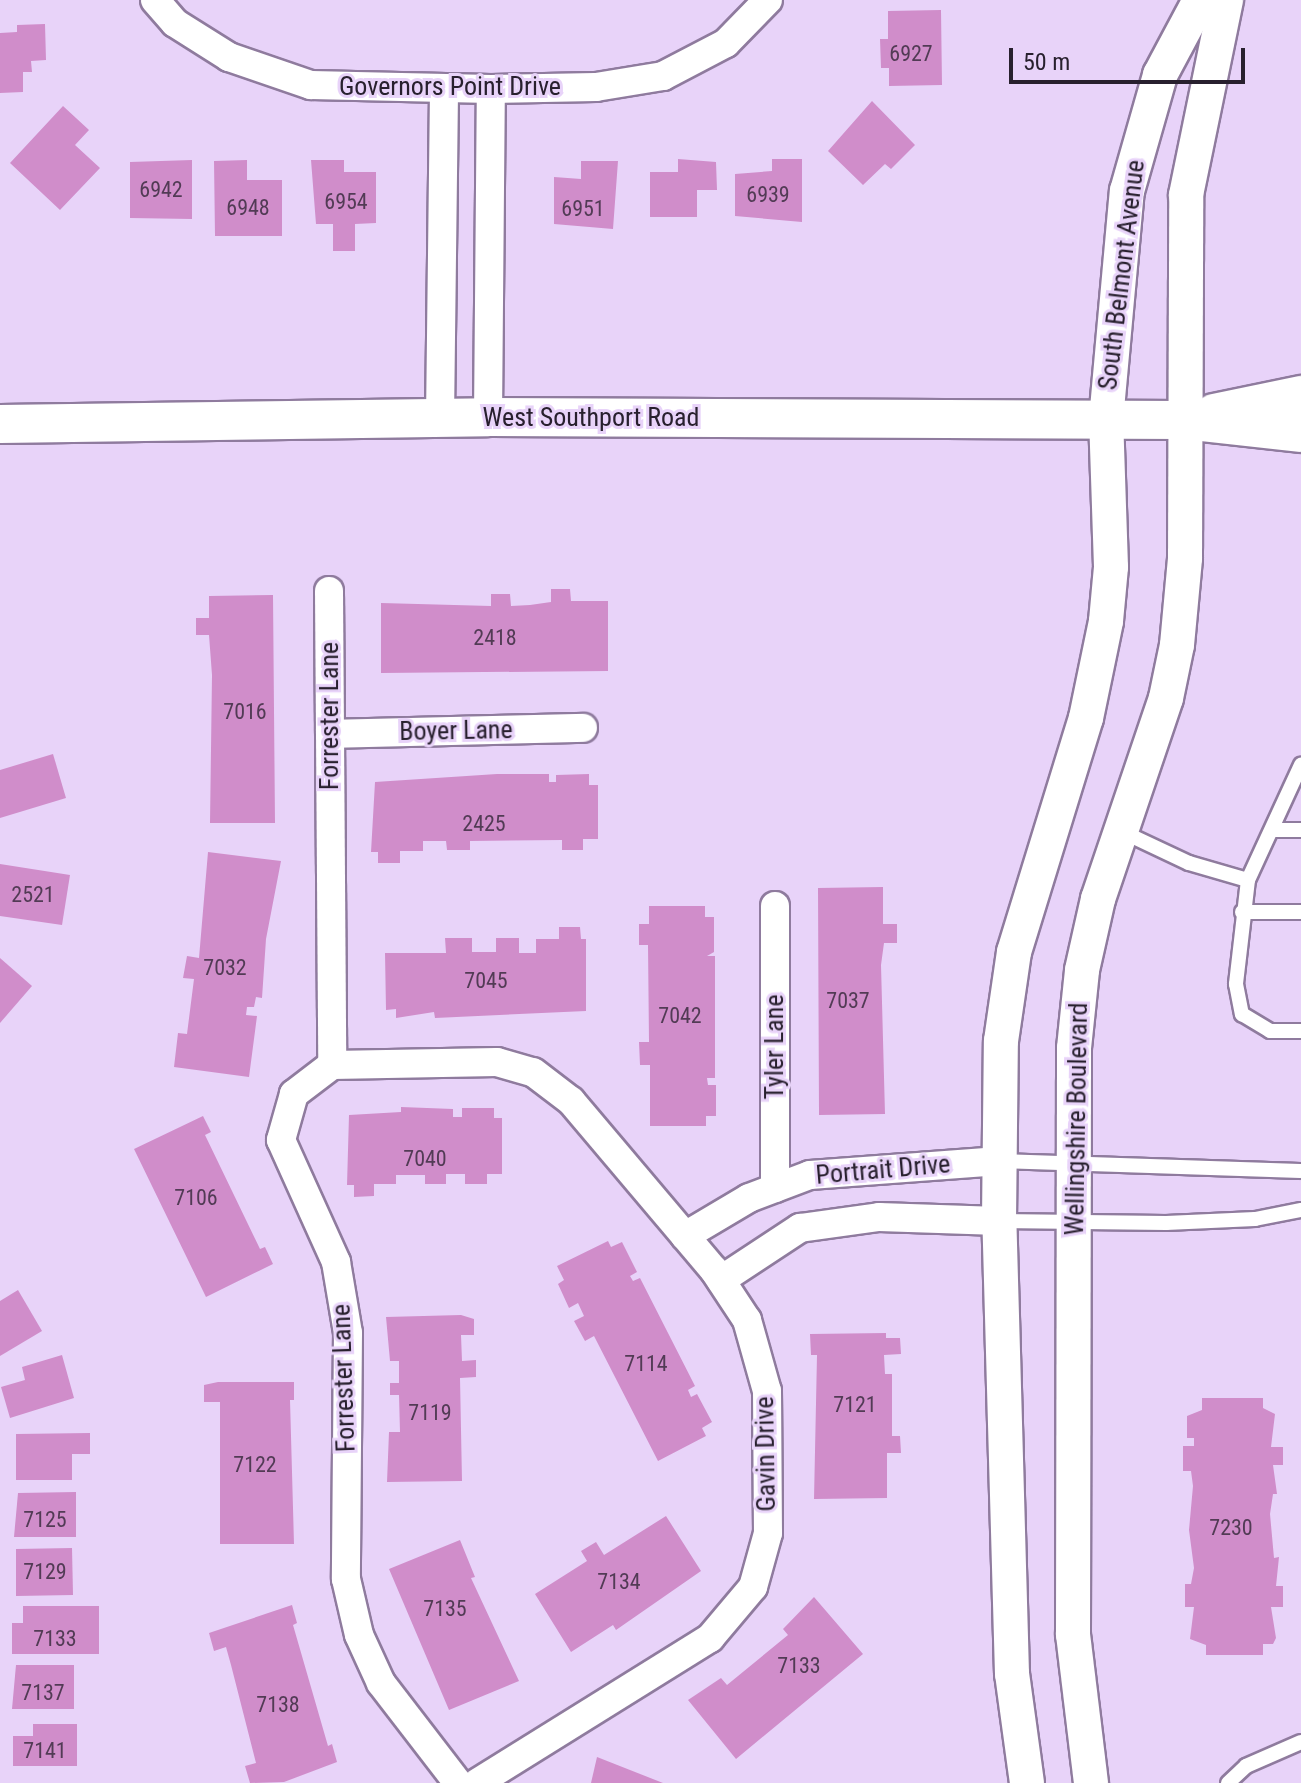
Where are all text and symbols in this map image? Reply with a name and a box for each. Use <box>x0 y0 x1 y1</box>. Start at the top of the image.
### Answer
scale bar <box>1013 32 1249 82</box>
house number: 6927 <box>889 41 933 67</box>
text: 50 m <box>1023 48 1070 76</box>
street label: Governors Point Drive <box>339 71 561 103</box>
street label: South Belmont Avenue <box>1092 158 1152 392</box>
house number: 6942 <box>139 177 183 203</box>
house number: 6939 <box>746 182 790 208</box>
house number: 6954 <box>324 189 368 215</box>
house number: 6948 <box>226 195 270 221</box>
house number: 6951 <box>561 196 605 222</box>
street label: West Southport Road <box>483 402 699 434</box>
house number: 2418 <box>473 625 517 651</box>
street label: Forrester Lane <box>314 642 346 790</box>
house number: 7016 <box>223 699 267 725</box>
street label: Boyer Lane <box>399 714 513 748</box>
house number: 2425 <box>462 811 506 837</box>
house number: 2521 <box>11 882 55 908</box>
house number: 7032 <box>203 955 247 981</box>
house number: 7045 <box>464 968 508 994</box>
house number: 7037 <box>826 988 870 1014</box>
street label: Tyler Lane <box>759 994 791 1100</box>
street label: Wellingshire Boulevard <box>1059 1002 1095 1236</box>
house number: 7042 <box>658 1003 702 1029</box>
house number: 7040 <box>403 1146 447 1172</box>
street label: Portrait Drive <box>814 1149 952 1191</box>
house number: 7106 <box>174 1185 218 1211</box>
street label: Forrester Lane <box>326 1303 362 1453</box>
house number: 7114 <box>624 1351 668 1377</box>
house number: 7121 <box>833 1392 877 1418</box>
street label: Gavin Drive <box>749 1396 783 1512</box>
house number: 7119 <box>408 1400 452 1426</box>
house number: 7122 <box>233 1452 277 1478</box>
house number: 7125 <box>23 1507 67 1533</box>
house number: 7230 <box>1209 1515 1253 1541</box>
house number: 7129 <box>23 1559 67 1585</box>
house number: 7134 <box>597 1569 641 1595</box>
house number: 7135 <box>423 1596 467 1622</box>
house number: 7133 <box>33 1626 77 1652</box>
house number: 7133 <box>777 1653 821 1679</box>
house number: 7137 <box>21 1680 65 1706</box>
house number: 7138 <box>256 1692 300 1718</box>
house number: 7141 <box>23 1738 67 1764</box>

